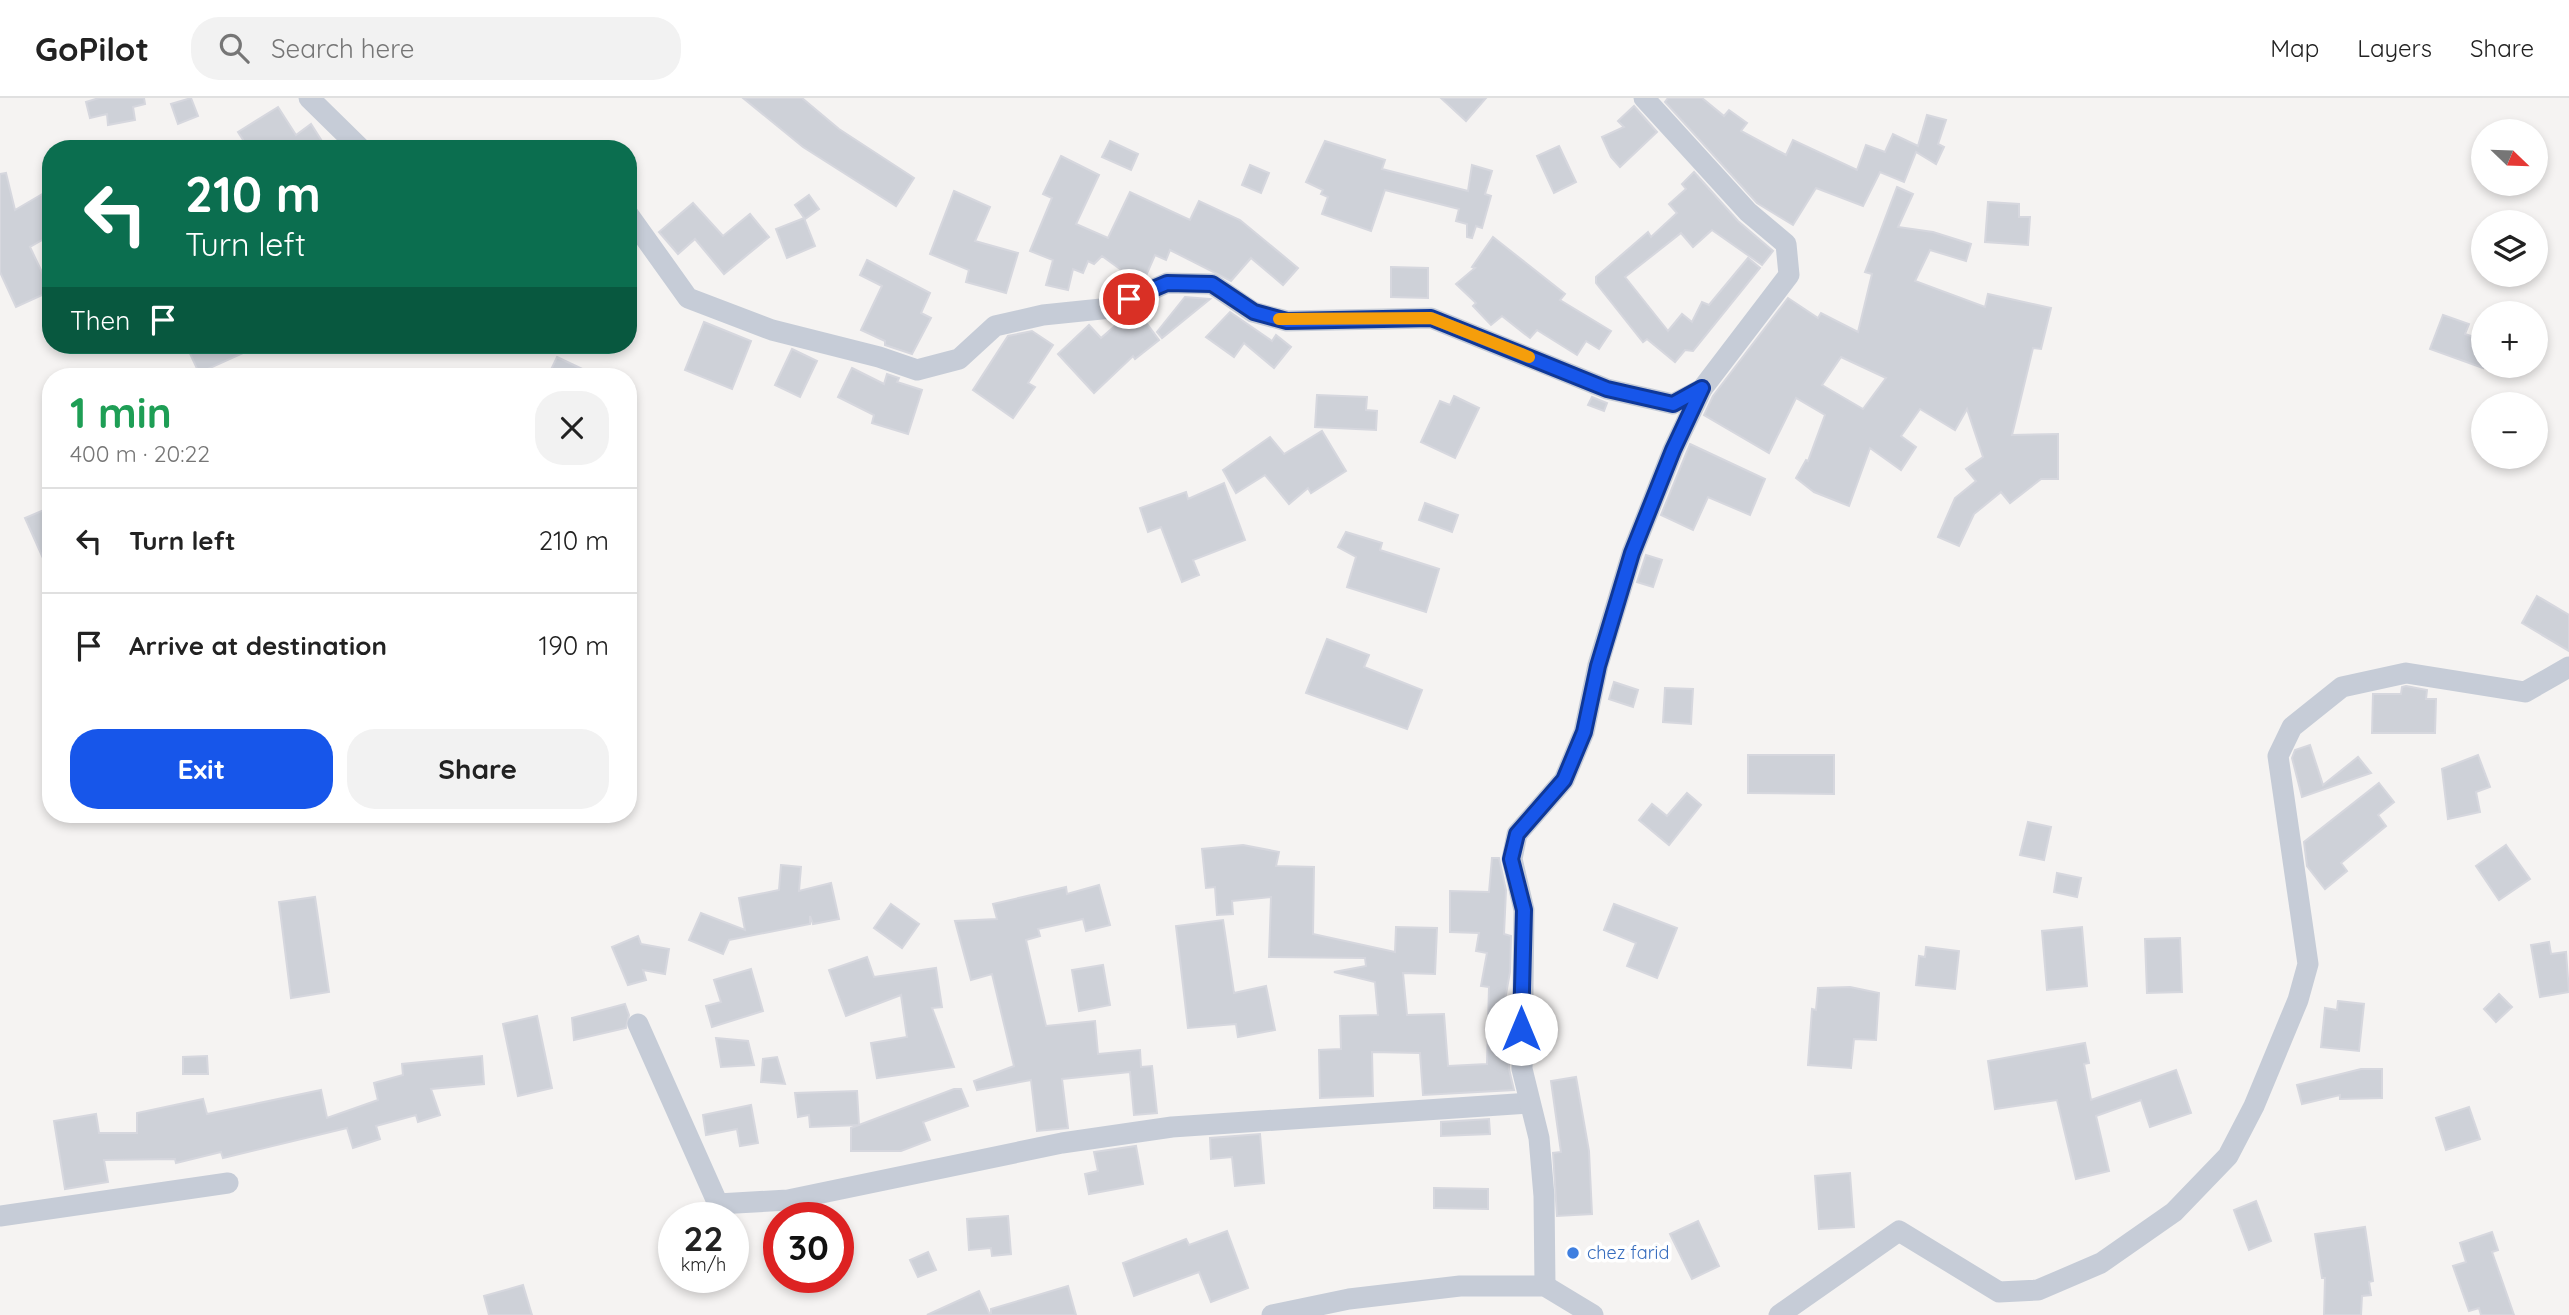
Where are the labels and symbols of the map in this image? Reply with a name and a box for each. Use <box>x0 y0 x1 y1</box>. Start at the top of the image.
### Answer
north arrow <box>2471 119 2548 196</box>
pin <box>1099 269 1159 329</box>
position arrow <box>1484 992 1558 1066</box>
speed limit sign: 30 <box>763 1202 854 1293</box>
place label: chez farid <box>1587 1241 1669 1264</box>
marker: chez farid <box>1565 1245 1581 1261</box>

